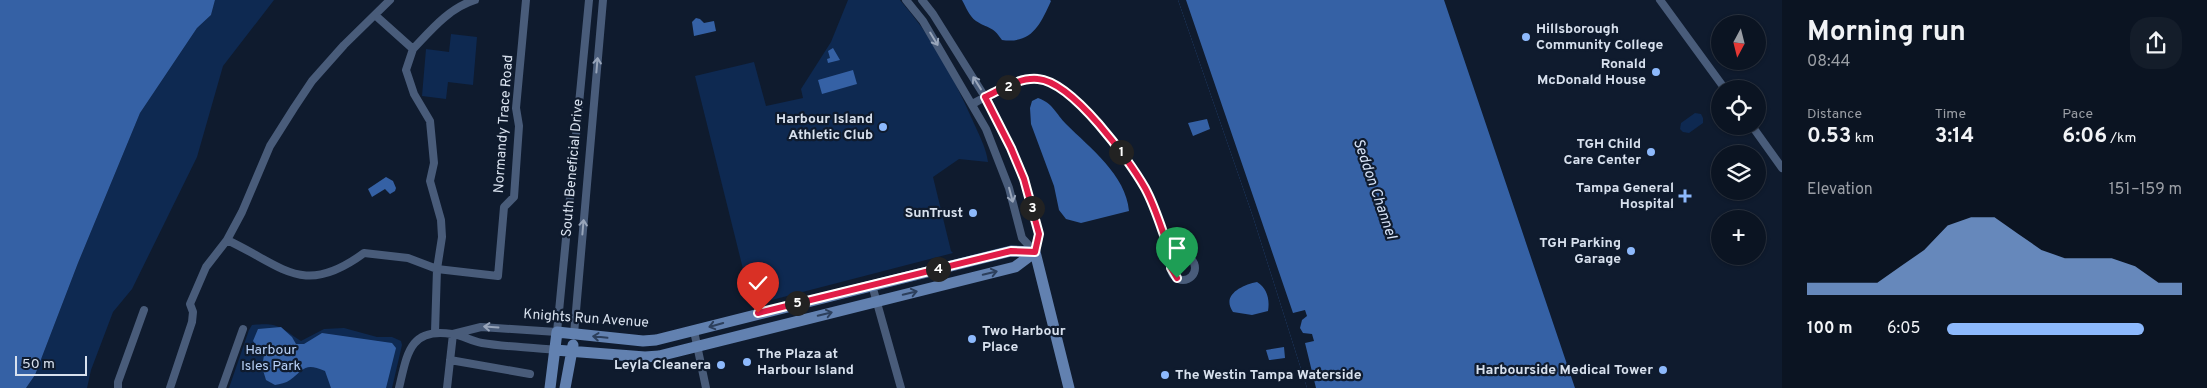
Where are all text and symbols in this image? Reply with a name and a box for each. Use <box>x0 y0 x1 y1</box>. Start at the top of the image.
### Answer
north arrow <box>1711 15 1766 70</box>
map controls <box>1711 15 1766 265</box>
text: Morning run <box>1807 15 1966 51</box>
button: share <box>2130 17 2182 69</box>
place label: Hillsborough Community College <box>1536 21 1664 54</box>
marker: Hillsborough Community College <box>1520 31 1532 43</box>
one-way arrow <box>930 32 940 46</box>
text: 08:44 <box>1807 52 1851 72</box>
street label: Normandy Trace Road <box>491 54 517 194</box>
place label: Ronald McDonald House <box>1537 56 1646 89</box>
one-way arrow <box>593 58 602 74</box>
marker: Ronald McDonald House <box>1650 66 1662 78</box>
pin: 2 <box>996 74 1020 100</box>
one-way arrow <box>971 77 981 91</box>
text: 2 <box>1004 79 1013 96</box>
button: locate <box>1711 80 1766 135</box>
street label: South Beneficial Drive <box>558 98 588 238</box>
text: Distance <box>1807 106 1862 123</box>
text: Time <box>1935 106 1966 123</box>
text: Pace <box>2062 106 2093 123</box>
place label: Harbour Island Athletic Club <box>776 111 873 144</box>
marker: Harbour Island Athletic Club <box>877 121 889 133</box>
text: 0.53 <box>1807 123 1851 150</box>
text: 3:14 <box>1935 123 1974 150</box>
text: 6:06 <box>2062 123 2107 150</box>
text: km <box>1851 130 1874 147</box>
text: /km <box>2107 130 2136 147</box>
water label: Seddon Channel <box>1348 136 1400 243</box>
place label: TGH Child Care Center <box>1563 136 1641 169</box>
pin: 1 <box>1108 140 1134 164</box>
text: 1 <box>1119 144 1124 161</box>
button: layers <box>1711 145 1766 200</box>
marker: TGH Child Care Center <box>1645 146 1657 158</box>
place label: Tampa General Hospital <box>1576 180 1674 213</box>
text: Elevation <box>1807 180 1873 200</box>
text: 151–159 m <box>2109 180 2182 200</box>
one-way arrow <box>1007 187 1016 203</box>
marker: Tampa General Hospital <box>1678 189 1692 203</box>
pin: 3 <box>1020 196 1044 220</box>
text: 3 <box>1028 200 1037 217</box>
place label: SunTrust <box>905 205 963 222</box>
marker: SunTrust <box>967 207 979 219</box>
button: + <box>1711 210 1766 265</box>
one-way arrow <box>578 220 588 236</box>
pin <box>1156 227 1198 278</box>
icon: arrive <box>1163 234 1191 262</box>
place label: TGH Parking Garage <box>1539 235 1621 268</box>
marker: TGH Parking Garage <box>1625 245 1637 257</box>
pin: 4 <box>926 256 950 282</box>
text: 4 <box>934 261 943 278</box>
pin <box>737 262 779 313</box>
one-way arrow <box>981 268 997 277</box>
icon: check <box>744 269 772 297</box>
one-way arrow <box>902 288 918 297</box>
pin: 5 <box>784 290 810 316</box>
text: 5 <box>793 295 802 312</box>
street label: Knights Run Avenue <box>523 306 649 332</box>
one-way arrow <box>817 309 833 318</box>
text: 100 m <box>1807 319 1853 339</box>
text: 6:05 <box>1887 319 1920 339</box>
one-way arrow <box>708 320 724 330</box>
one-way arrow <box>483 323 499 332</box>
place label: Two Harbour Place <box>982 323 1066 356</box>
one-way arrow <box>592 332 608 342</box>
marker: Two Harbour Place <box>966 333 978 345</box>
park label: Harbour Isles Park <box>241 342 301 375</box>
place label: The Plaza at Harbour Island <box>757 346 854 379</box>
scale bar <box>15 353 88 376</box>
text: 50 m <box>22 356 55 373</box>
marker: The Plaza at Harbour Island <box>741 356 753 368</box>
place label: Leyla Cleanera <box>614 357 711 374</box>
marker: Leyla Cleanera <box>715 359 727 371</box>
place label: Harbourside Medical Tower <box>1476 362 1653 379</box>
marker: Harbourside Medical Tower <box>1657 364 1669 376</box>
place label: The Westin Tampa Waterside <box>1175 367 1362 384</box>
marker: The Westin Tampa Waterside <box>1159 369 1171 381</box>

